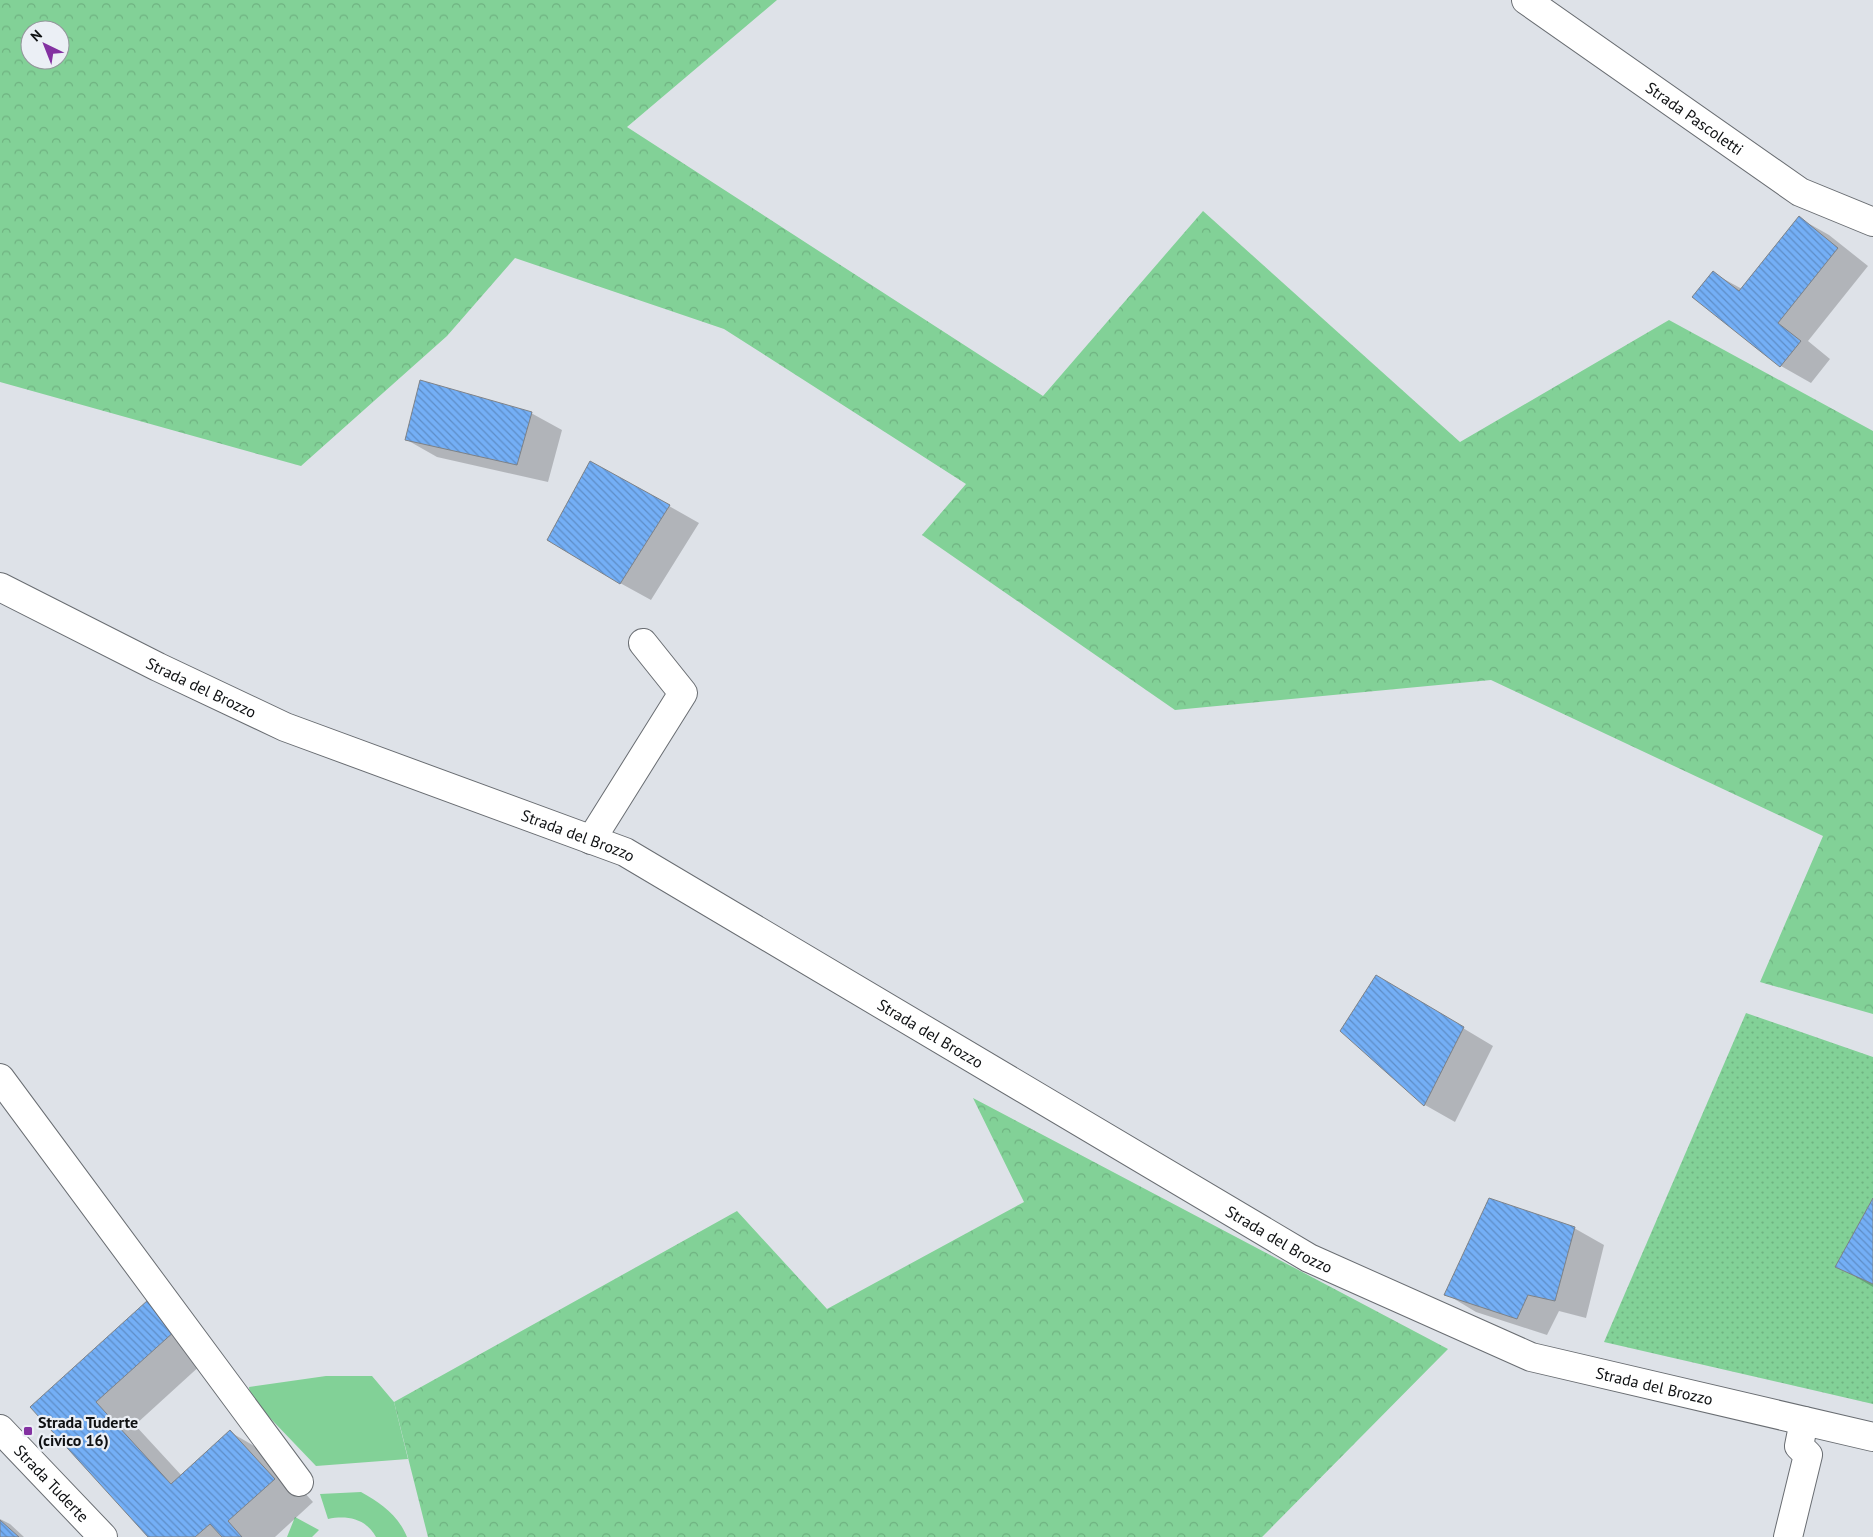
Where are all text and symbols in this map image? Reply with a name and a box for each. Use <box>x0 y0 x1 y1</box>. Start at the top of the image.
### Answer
north arrow <box>20 20 70 70</box>
text: N <box>27 26 46 45</box>
street label: Strada Pascoletti <box>1642 77 1747 159</box>
street label: Strada del Brozzo <box>143 653 260 722</box>
street label: Strada del Brozzo <box>519 805 639 866</box>
street label: Strada del Brozzo <box>874 994 987 1072</box>
street label: Strada del Brozzo <box>1222 1201 1336 1277</box>
street label: Strada del Brozzo <box>1594 1362 1715 1409</box>
place label: Strada Tuderte (civico 16) <box>38 1412 138 1450</box>
marker: Strada Tuderte (civico 16) <box>22 1425 34 1437</box>
street label: Strada Tuderte <box>10 1440 93 1526</box>

